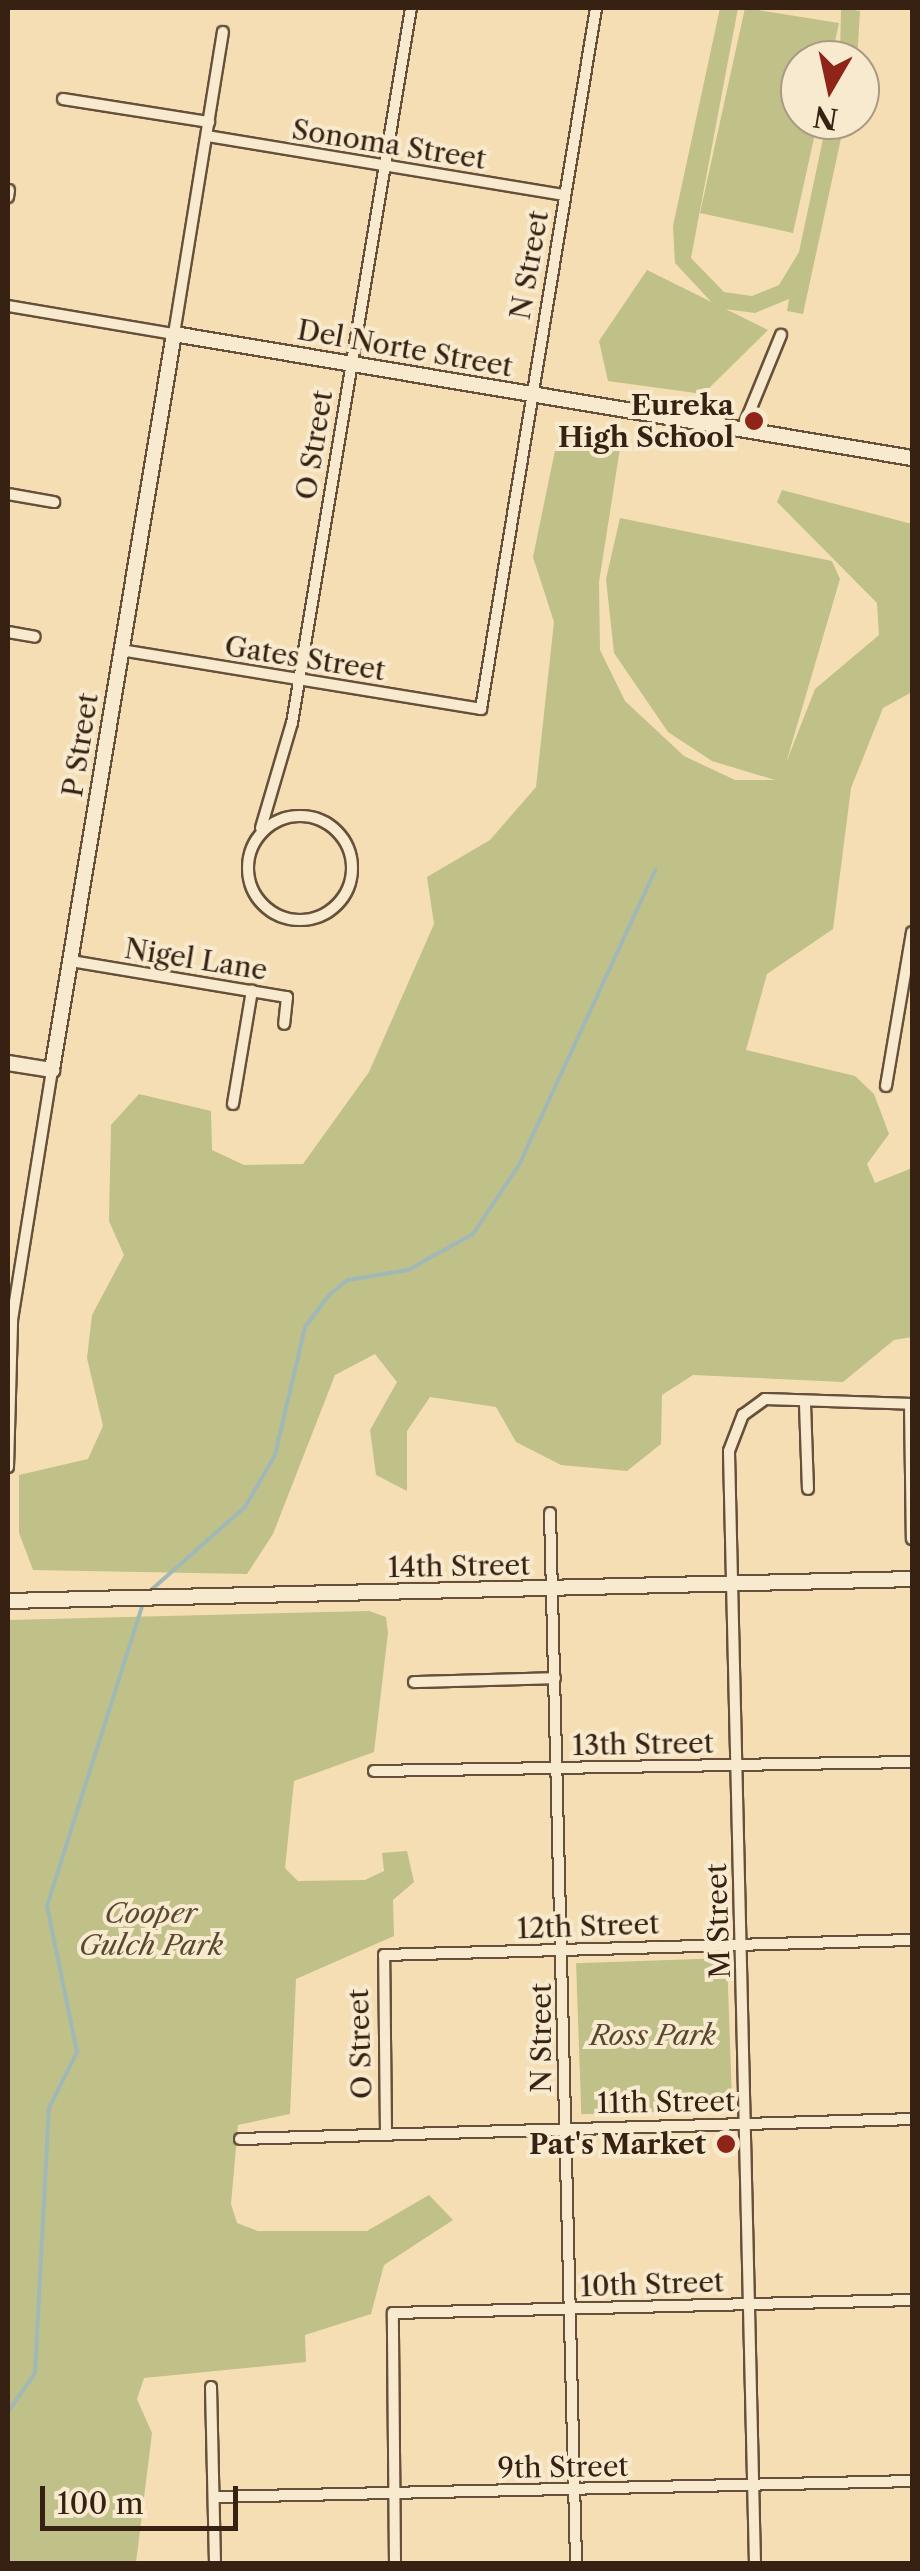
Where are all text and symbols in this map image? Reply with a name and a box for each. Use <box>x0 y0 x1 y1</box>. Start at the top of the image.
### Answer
north arrow <box>780 40 880 140</box>
text: N <box>811 99 840 136</box>
street label: Sonoma Street <box>289 112 489 176</box>
street label: N Street <box>503 208 555 322</box>
street label: Del Norte Street <box>295 313 515 383</box>
street label: O Street <box>289 388 339 502</box>
place label: Eureka High School <box>558 388 734 454</box>
marker: Eureka High School <box>743 410 765 432</box>
street label: Gates Street <box>222 629 388 687</box>
street label: P Street <box>55 690 105 800</box>
street label: Nigel Lane <box>122 931 270 987</box>
street label: 14th Street <box>388 1548 530 1584</box>
street label: 13th Street <box>572 1726 714 1762</box>
street label: M Street <box>699 1863 737 1979</box>
park label: Cooper Gulch Park <box>79 1896 223 1962</box>
street label: 12th Street <box>516 1907 660 1945</box>
street label: N Street <box>524 1983 558 2093</box>
street label: O Street <box>341 1988 379 2100</box>
park label: Ross Park <box>590 2018 716 2052</box>
street label: 11th Street <box>597 2084 735 2120</box>
place label: Pat's Market <box>529 2127 706 2161</box>
marker: Pat's Market <box>715 2133 737 2155</box>
street label: 10th Street <box>580 2265 724 2303</box>
street label: 9th Street <box>497 2449 629 2485</box>
scale bar <box>45 2466 242 2528</box>
text: 100 m <box>57 2485 144 2522</box>

